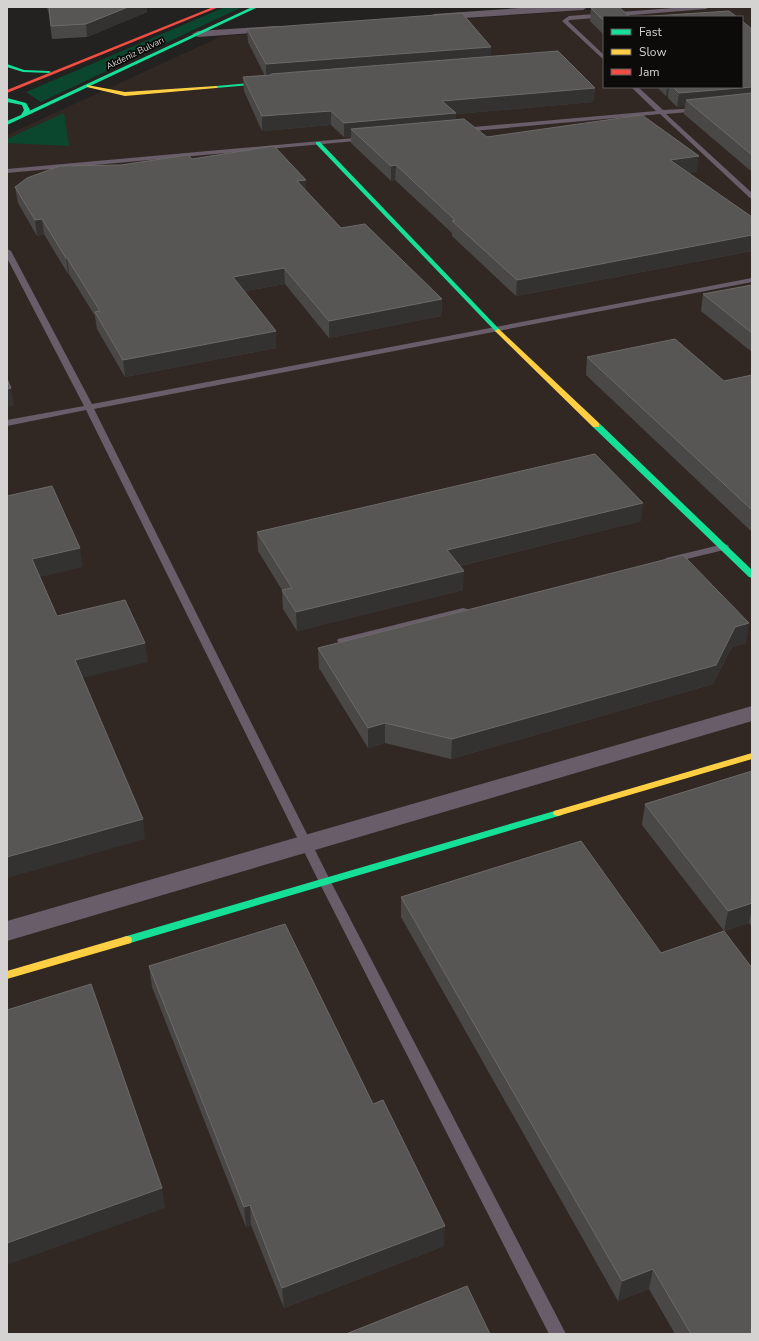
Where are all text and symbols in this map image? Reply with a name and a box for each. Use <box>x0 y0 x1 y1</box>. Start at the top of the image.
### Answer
legend <box>603 16 743 88</box>
text: Fast <box>639 24 662 40</box>
street label: Akdeniz Bulvarı <box>104 34 166 72</box>
text: Slow <box>639 44 667 60</box>
text: Jam <box>638 64 660 80</box>

